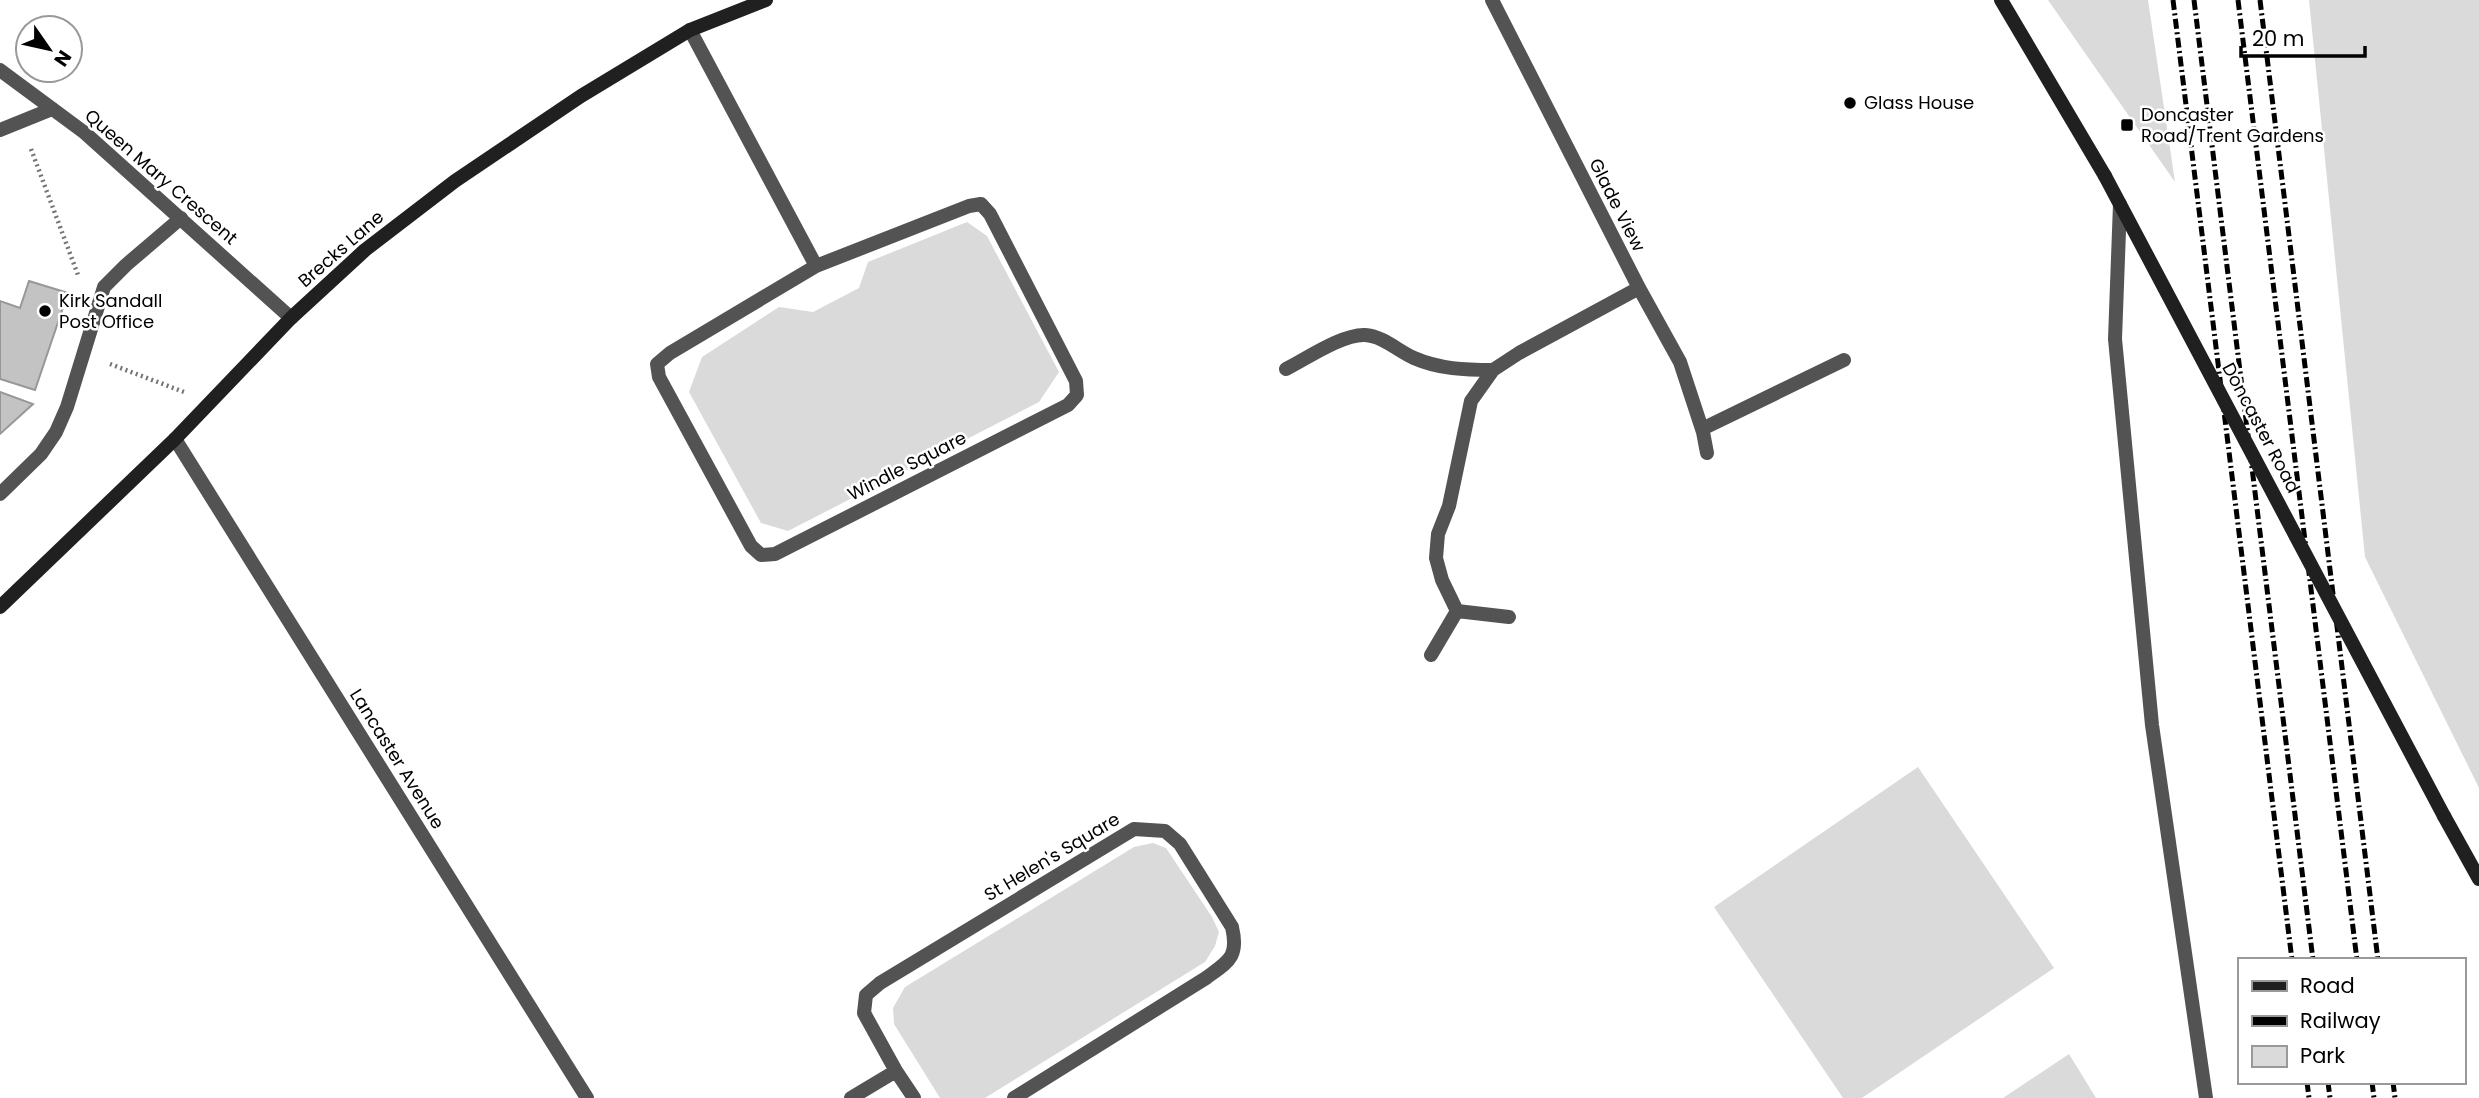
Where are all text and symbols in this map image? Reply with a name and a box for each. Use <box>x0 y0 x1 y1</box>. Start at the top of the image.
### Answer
north arrow <box>14 14 84 84</box>
scale bar <box>2241 14 2365 58</box>
text: 20 m <box>2252 24 2305 53</box>
text: N <box>47 45 78 72</box>
place label: Glass House <box>1864 90 1974 115</box>
marker: Glass House <box>1842 95 1858 111</box>
place label: Doncaster Road/Trent Gardens <box>2141 102 2324 148</box>
street label: Queen Mary Crescent <box>80 103 243 250</box>
marker: Doncaster Road/Trent Gardens <box>2119 117 2135 133</box>
street label: Glade View <box>1583 154 1652 256</box>
street label: Brecks Lane <box>292 204 389 293</box>
place label: Kirk Sandall Post Office <box>59 288 162 334</box>
marker: Kirk Sandall Post Office <box>37 303 53 319</box>
street label: Doncaster Road <box>2217 358 2306 497</box>
street label: Windle Square <box>843 425 971 506</box>
street label: Lancaster Avenue <box>344 684 451 834</box>
street label: St Helen's Square <box>979 806 1124 907</box>
legend <box>2238 958 2465 1084</box>
text: Road <box>2300 971 2355 1000</box>
text: Railway <box>2300 1006 2381 1035</box>
text: Park <box>2300 1041 2345 1070</box>

